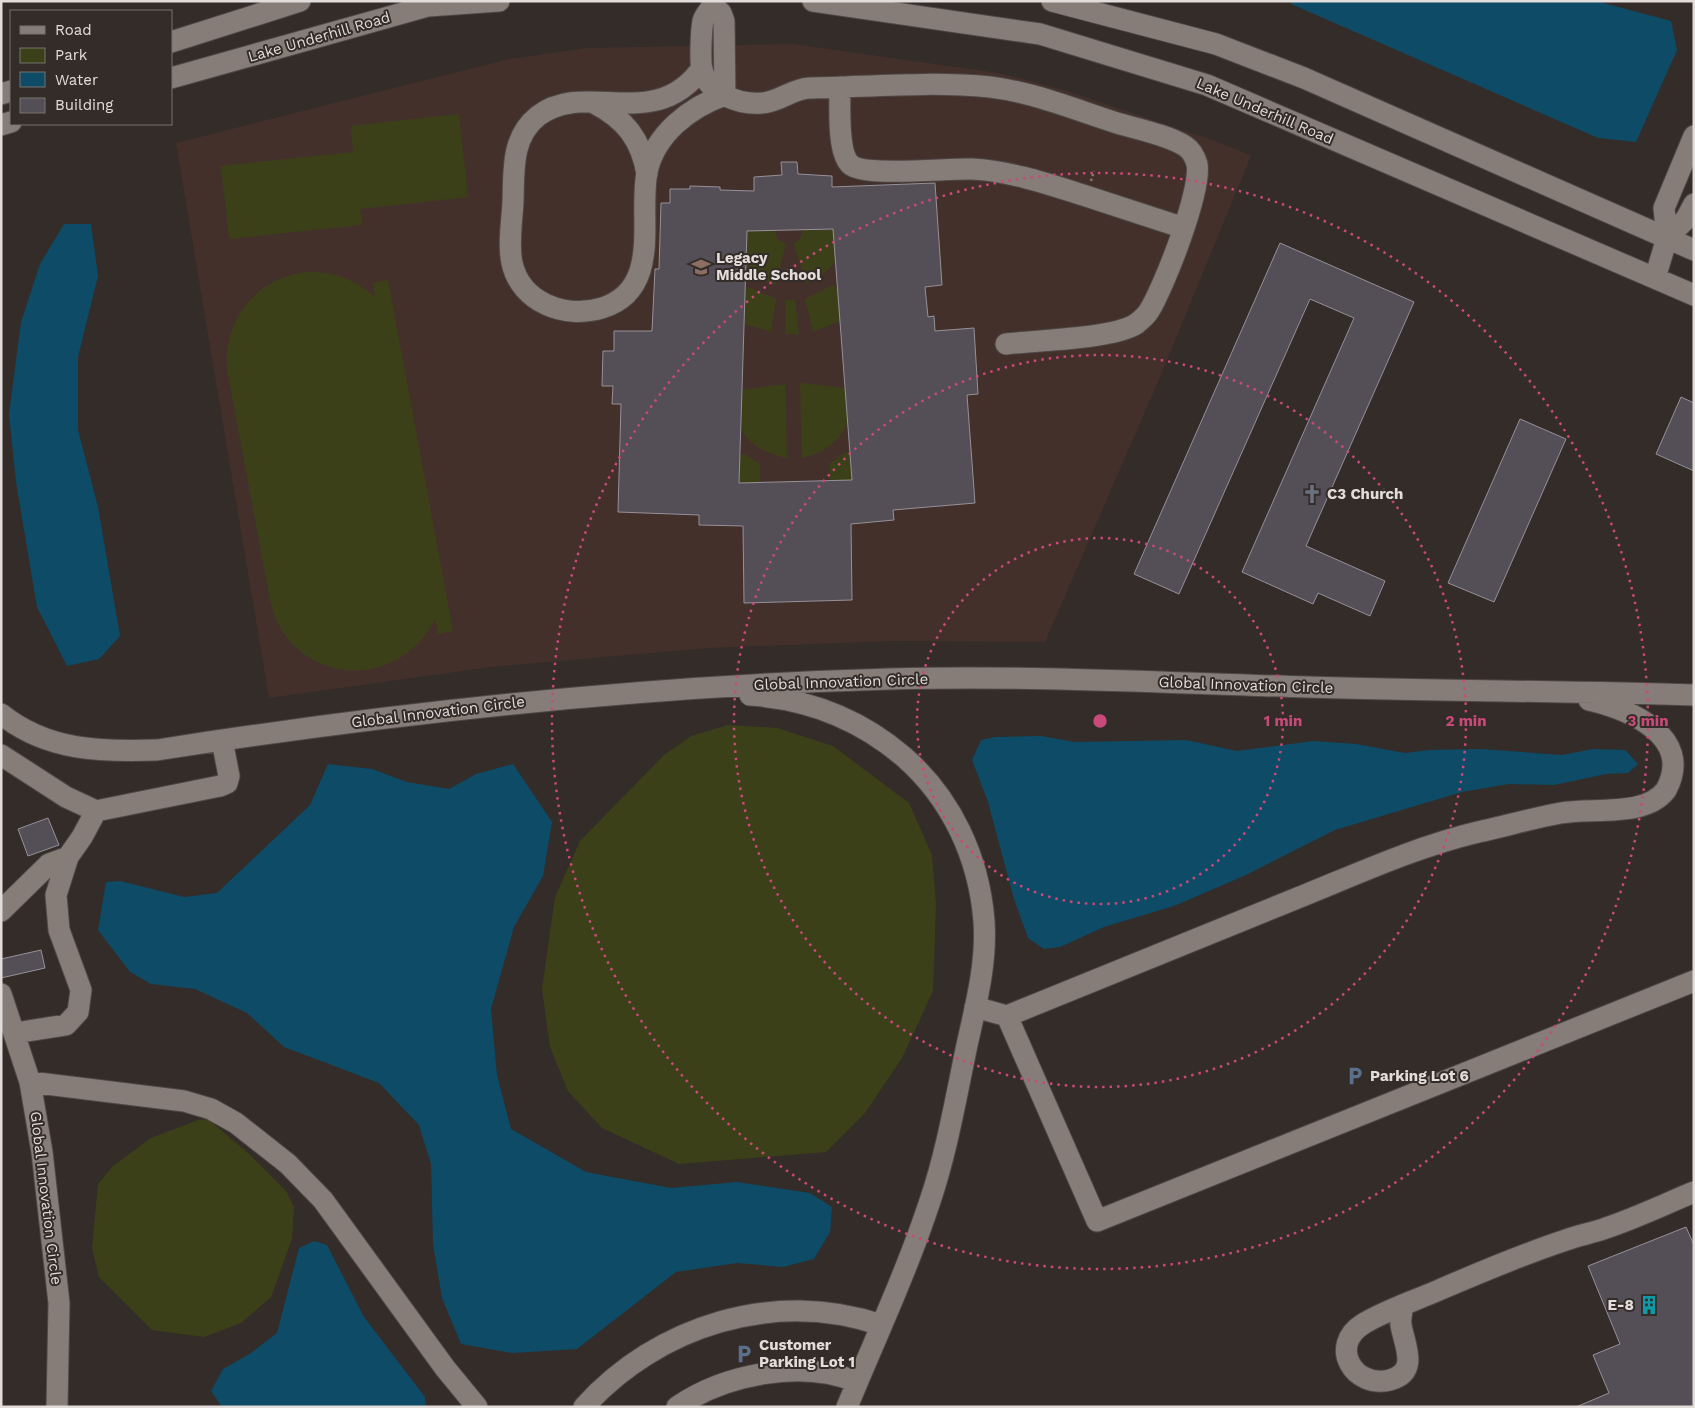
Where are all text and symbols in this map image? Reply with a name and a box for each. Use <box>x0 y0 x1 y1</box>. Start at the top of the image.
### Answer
street label: Lake Underhill Road <box>246 8 392 66</box>
legend <box>10 10 172 125</box>
text: Road <box>55 21 92 39</box>
text: Park <box>55 46 88 64</box>
text: Water <box>55 71 98 89</box>
street label: Lake Underhill Road <box>1194 74 1336 148</box>
text: Building <box>55 96 113 114</box>
place label: Legacy Middle School <box>716 249 821 284</box>
school or university icon: Legacy Middle School <box>690 256 712 278</box>
church icon: C3 Church <box>1301 483 1323 505</box>
place label: C3 Church <box>1327 485 1403 503</box>
street label: Global Innovation Circle <box>753 670 929 694</box>
street label: Global Innovation Circle <box>1158 673 1334 697</box>
street label: Global Innovation Circle <box>350 692 526 732</box>
centre of rings <box>1091 712 1109 730</box>
text: 1 min <box>1264 712 1302 730</box>
text: 2 min <box>1445 712 1487 730</box>
text: 3 min <box>1628 712 1668 730</box>
parking icon: Parking Lot 6 <box>1344 1065 1366 1087</box>
place label: Parking Lot 6 <box>1370 1067 1469 1085</box>
street label: Global Innovation Circle <box>26 1110 66 1286</box>
building icon: E-8 <box>1638 1294 1660 1316</box>
place label: E-8 <box>1608 1296 1634 1314</box>
place label: Customer Parking Lot 1 <box>759 1336 855 1371</box>
parking icon: Customer Parking Lot 1 <box>733 1343 755 1365</box>

